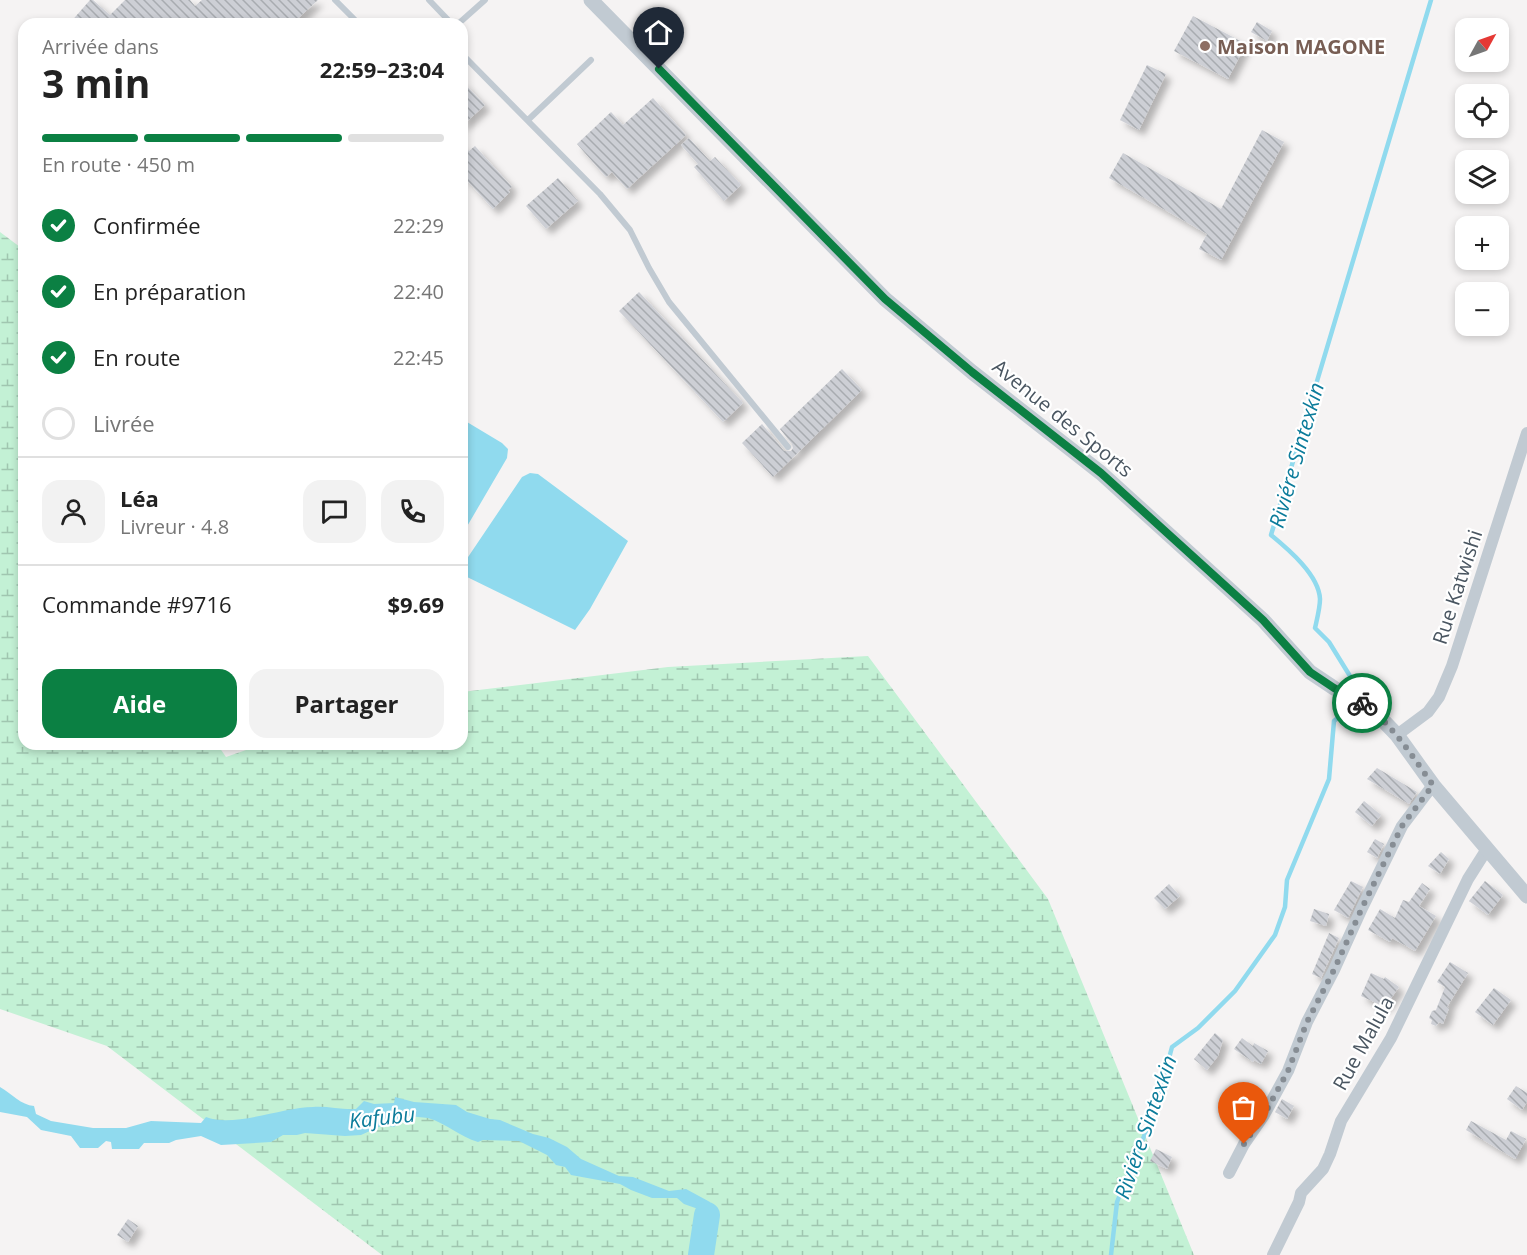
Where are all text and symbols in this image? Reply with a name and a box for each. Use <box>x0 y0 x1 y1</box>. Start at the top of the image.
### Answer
pin <box>633 7 684 69</box>
icon: home <box>642 16 675 49</box>
north arrow <box>1455 18 1509 72</box>
map controls <box>1455 18 1509 336</box>
text: Arrivée dans <box>42 33 159 60</box>
place label: Maison MAGONE <box>1217 33 1385 60</box>
marker: Maison MAGONE <box>1198 39 1212 53</box>
text: 22:59–23:04 <box>320 54 444 84</box>
text: 3 min <box>42 56 150 109</box>
button: locate <box>1455 84 1509 138</box>
button: layers <box>1455 150 1509 204</box>
text: En route · 450 m <box>42 151 195 178</box>
icon: check <box>42 209 75 242</box>
text: Confirmée <box>93 210 201 240</box>
text: 22:29 <box>393 212 444 239</box>
button: + <box>1455 216 1509 270</box>
icon: check <box>42 275 75 308</box>
text: En préparation <box>93 276 246 306</box>
text: 22:40 <box>393 278 444 305</box>
button: − <box>1455 282 1509 336</box>
icon: check <box>42 341 75 374</box>
text: En route <box>93 342 180 372</box>
text: 22:45 <box>393 344 444 371</box>
street label: Avenue des Sports <box>987 353 1139 483</box>
water label: Riviére Sintexkin <box>1262 379 1330 531</box>
text: Livrée <box>93 408 155 438</box>
button: person <box>42 480 105 543</box>
button: chat <box>303 480 366 543</box>
button: phone <box>381 480 444 543</box>
text: Léa <box>120 483 159 513</box>
text: Livreur · 4.8 <box>120 513 229 540</box>
street label: Rue Katwishi <box>1426 526 1488 648</box>
text: Commande #9716 <box>42 589 232 619</box>
text: $9.69 <box>387 589 444 619</box>
button: Aide <box>42 669 237 738</box>
button: Partager <box>249 669 444 738</box>
courier <box>1332 673 1392 733</box>
icon: bike <box>1346 687 1379 720</box>
street label: Rue Malula <box>1326 991 1400 1095</box>
water label: Riviére Sintexkin <box>1107 1051 1183 1203</box>
pin <box>1218 1082 1269 1144</box>
icon: bag <box>1227 1091 1260 1124</box>
water label: Kafubu <box>347 1100 417 1134</box>

